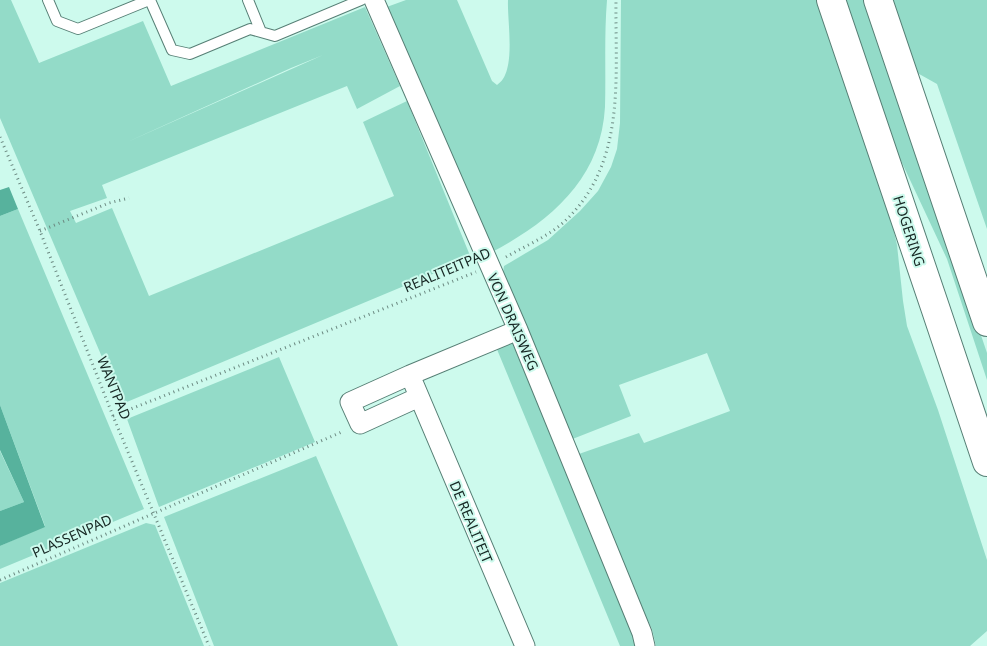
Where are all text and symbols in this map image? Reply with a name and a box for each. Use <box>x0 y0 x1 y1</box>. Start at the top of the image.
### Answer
street label: HOGERING <box>889 193 930 269</box>
street label: REALITEITPAD <box>400 243 493 296</box>
street label: VON DRAISWEG <box>483 270 543 374</box>
street label: WANTPAD <box>93 353 136 422</box>
street label: DE REALITEIT <box>446 478 497 566</box>
street label: PLASSENPAD <box>29 509 115 562</box>

